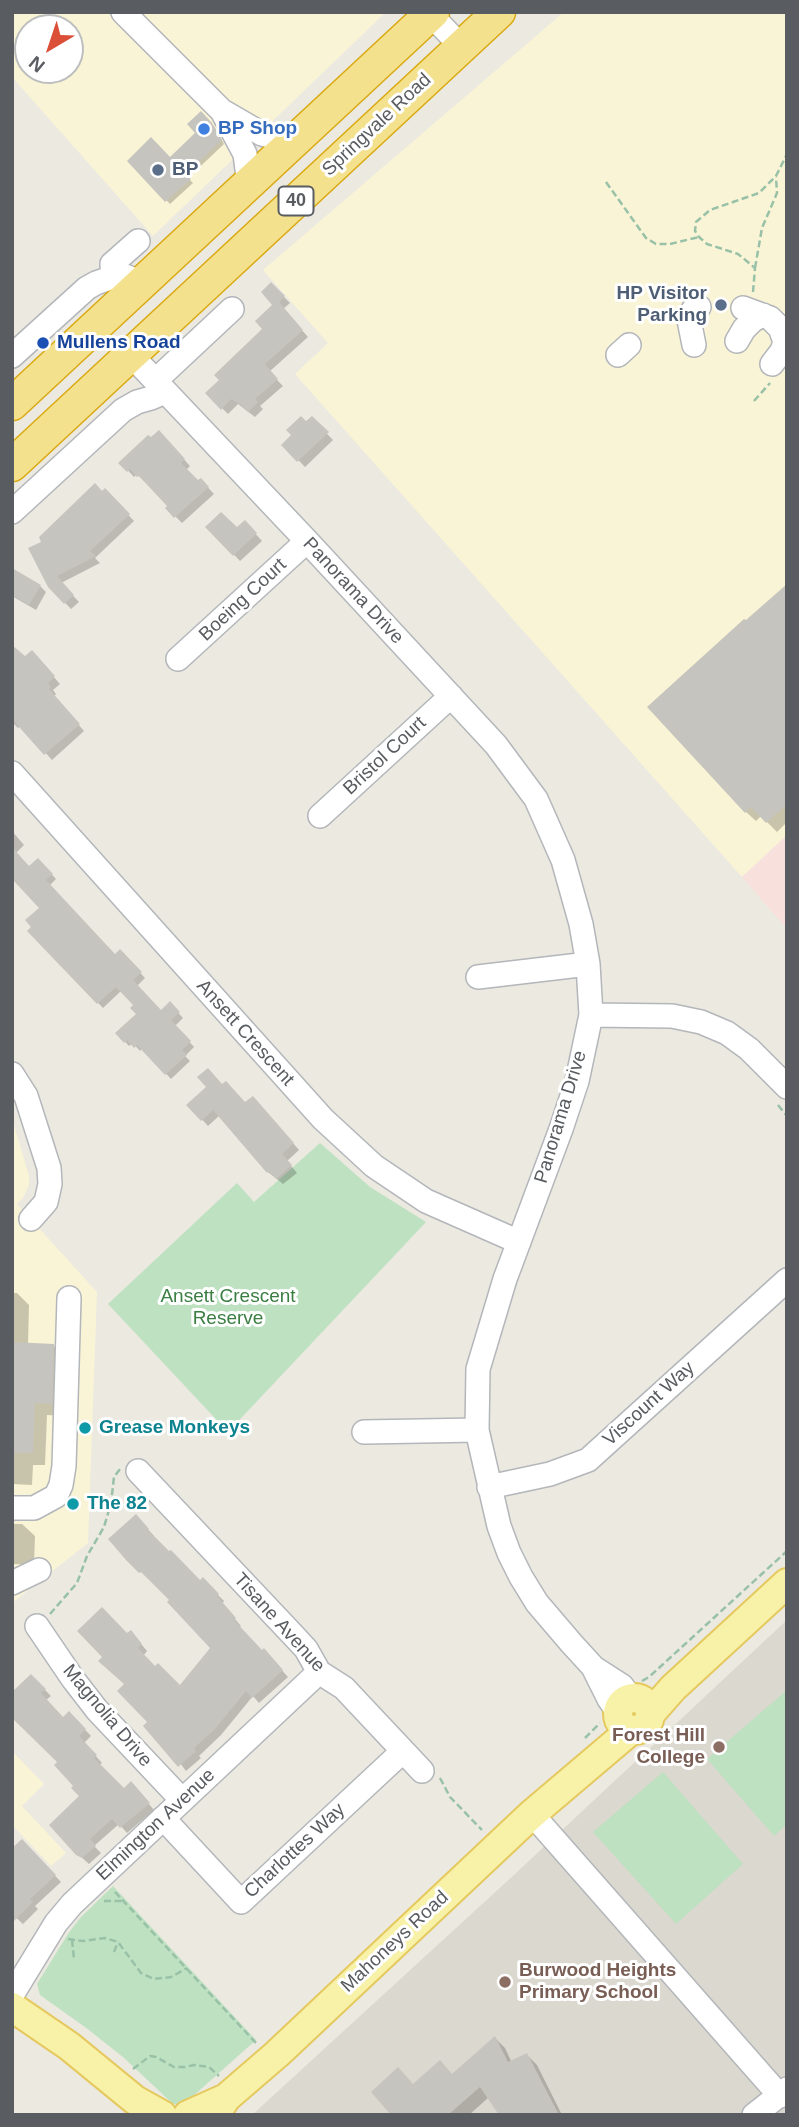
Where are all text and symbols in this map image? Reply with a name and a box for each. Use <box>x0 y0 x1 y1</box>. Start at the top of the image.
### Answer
north arrow <box>14 14 84 84</box>
text: N <box>25 52 49 77</box>
street label: Springvale Road <box>318 69 436 181</box>
place label: BP Shop <box>218 118 297 140</box>
marker: BP Shop <box>196 121 212 137</box>
place label: BP <box>172 159 198 181</box>
marker: BP <box>150 162 166 178</box>
road number: 40 <box>278 186 314 216</box>
place label: HP Visitor Parking <box>617 283 707 327</box>
marker: HP Visitor Parking <box>713 297 729 313</box>
place label: Mullens Road <box>57 332 181 354</box>
marker: Mullens Road <box>35 335 51 351</box>
street label: Panorama Drive <box>298 533 408 649</box>
street label: Boeing Court <box>195 554 291 646</box>
street label: Bristol Court <box>339 712 431 800</box>
street label: Ansett Crescent <box>191 975 299 1091</box>
street label: Panorama Drive <box>530 1048 592 1186</box>
park label: Ansett Crescent Reserve <box>160 1286 296 1330</box>
street label: Viscount Way <box>599 1357 699 1451</box>
place label: Grease Monkeys <box>99 1417 250 1439</box>
marker: Grease Monkeys <box>77 1420 93 1436</box>
place label: The 82 <box>87 1493 147 1515</box>
marker: The 82 <box>65 1496 81 1512</box>
street label: Tisane Avenue <box>228 1569 330 1677</box>
street label: Magnolia Drive <box>58 1660 156 1772</box>
place label: Forest Hill College <box>612 1725 705 1769</box>
marker: Forest Hill College <box>711 1739 727 1755</box>
street label: Elmington Avenue <box>92 1764 220 1886</box>
street label: Charlottes Way <box>240 1799 350 1903</box>
street label: Mahoneys Road <box>337 1886 453 1998</box>
place label: Burwood Heights Primary School <box>519 1960 676 2004</box>
marker: Burwood Heights Primary School <box>497 1974 513 1990</box>

